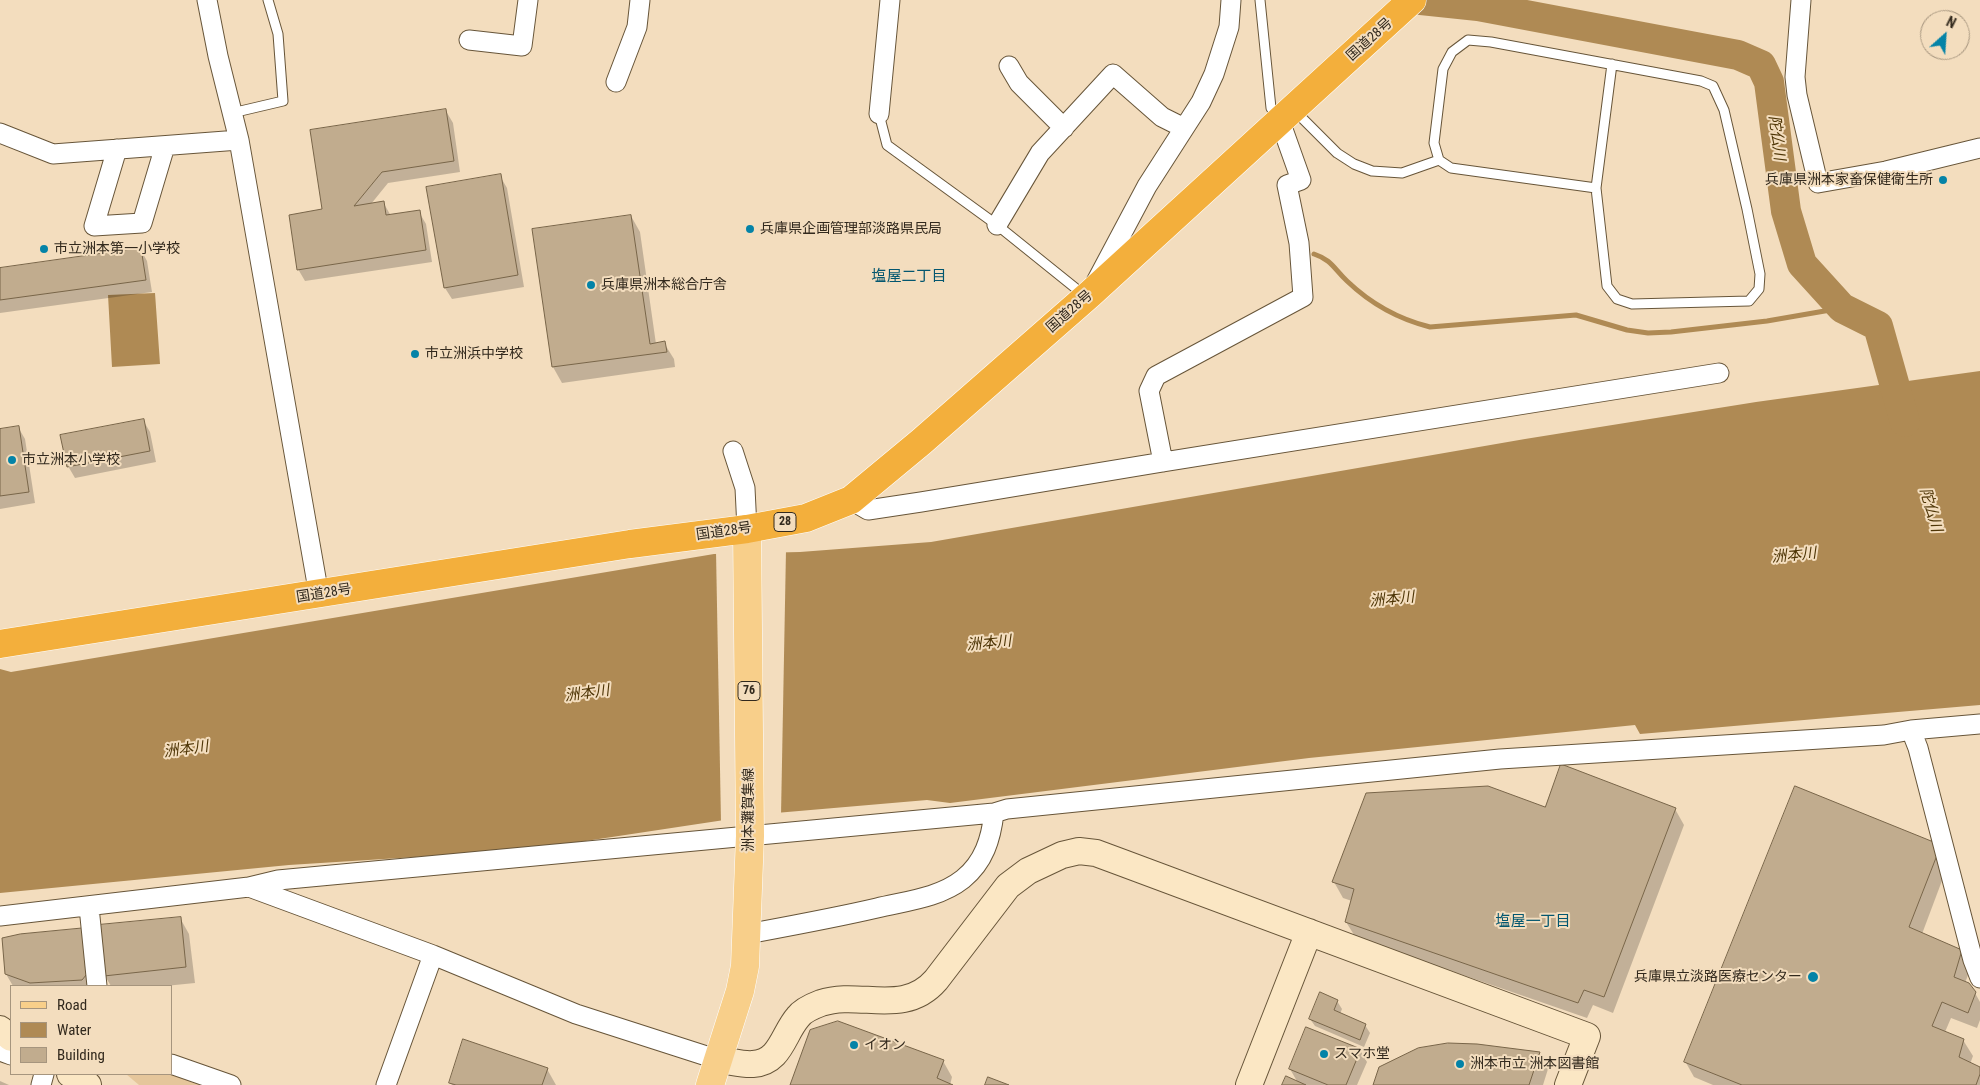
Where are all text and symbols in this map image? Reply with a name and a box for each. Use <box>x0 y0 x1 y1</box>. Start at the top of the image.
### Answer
north arrow <box>1920 10 1970 60</box>
text: N <box>1944 13 1958 31</box>
street label: 国道28号 <box>1344 15 1396 65</box>
water label: 陀仏川 <box>1764 115 1788 161</box>
place label: 兵庫県洲本家畜保健衛生所 <box>1765 172 1933 188</box>
marker: 兵庫県洲本家畜保健衛生所 <box>1937 174 1949 186</box>
place label: 兵庫県企画管理部淡路県民局 <box>760 221 942 237</box>
marker: 兵庫県企画管理部淡路県民局 <box>744 223 756 235</box>
place label: 市立洲本第一小学校 <box>54 241 180 257</box>
marker: 市立洲本第一小学校 <box>38 243 50 255</box>
district label: 塩屋二丁目 <box>872 268 946 286</box>
place label: 兵庫県洲本総合庁舎 <box>601 277 727 293</box>
marker: 兵庫県洲本総合庁舎 <box>585 279 597 291</box>
street label: 国道28号 <box>1043 287 1097 337</box>
place label: 市立洲浜中学校 <box>425 346 523 362</box>
marker: 市立洲浜中学校 <box>409 348 421 360</box>
place label: 市立洲本小学校 <box>22 452 120 468</box>
marker: 市立洲本小学校 <box>6 454 18 466</box>
water label: 陀仏川 <box>1915 486 1945 534</box>
road number: 28 <box>774 512 796 532</box>
street label: 国道28号 <box>695 520 753 544</box>
water label: 洲本川 <box>1771 545 1817 567</box>
street label: 国道28号 <box>295 581 353 607</box>
water label: 洲本川 <box>1369 589 1415 611</box>
water label: 洲本川 <box>966 633 1012 655</box>
road number: 76 <box>738 681 760 700</box>
water label: 洲本川 <box>563 682 611 706</box>
water label: 洲本川 <box>162 738 210 762</box>
street label: 洲本灘賀集線 <box>741 768 757 852</box>
district label: 塩屋一丁目 <box>1496 913 1570 931</box>
place label: 兵庫県立淡路医療センター <box>1634 969 1802 985</box>
marker: 兵庫県立淡路医療センター <box>1806 970 1820 984</box>
legend <box>10 985 172 1075</box>
text: Road <box>57 996 87 1014</box>
text: Water <box>57 1021 91 1039</box>
place label: イオン <box>864 1037 906 1053</box>
marker: イオン <box>848 1039 860 1051</box>
text: Building <box>57 1046 105 1064</box>
place label: スマホ堂 <box>1334 1046 1390 1062</box>
marker: スマホ堂 <box>1318 1048 1330 1060</box>
place label: 洲本市立 洲本図書館 <box>1470 1056 1599 1072</box>
marker: 洲本市立 洲本図書館 <box>1454 1058 1466 1070</box>

